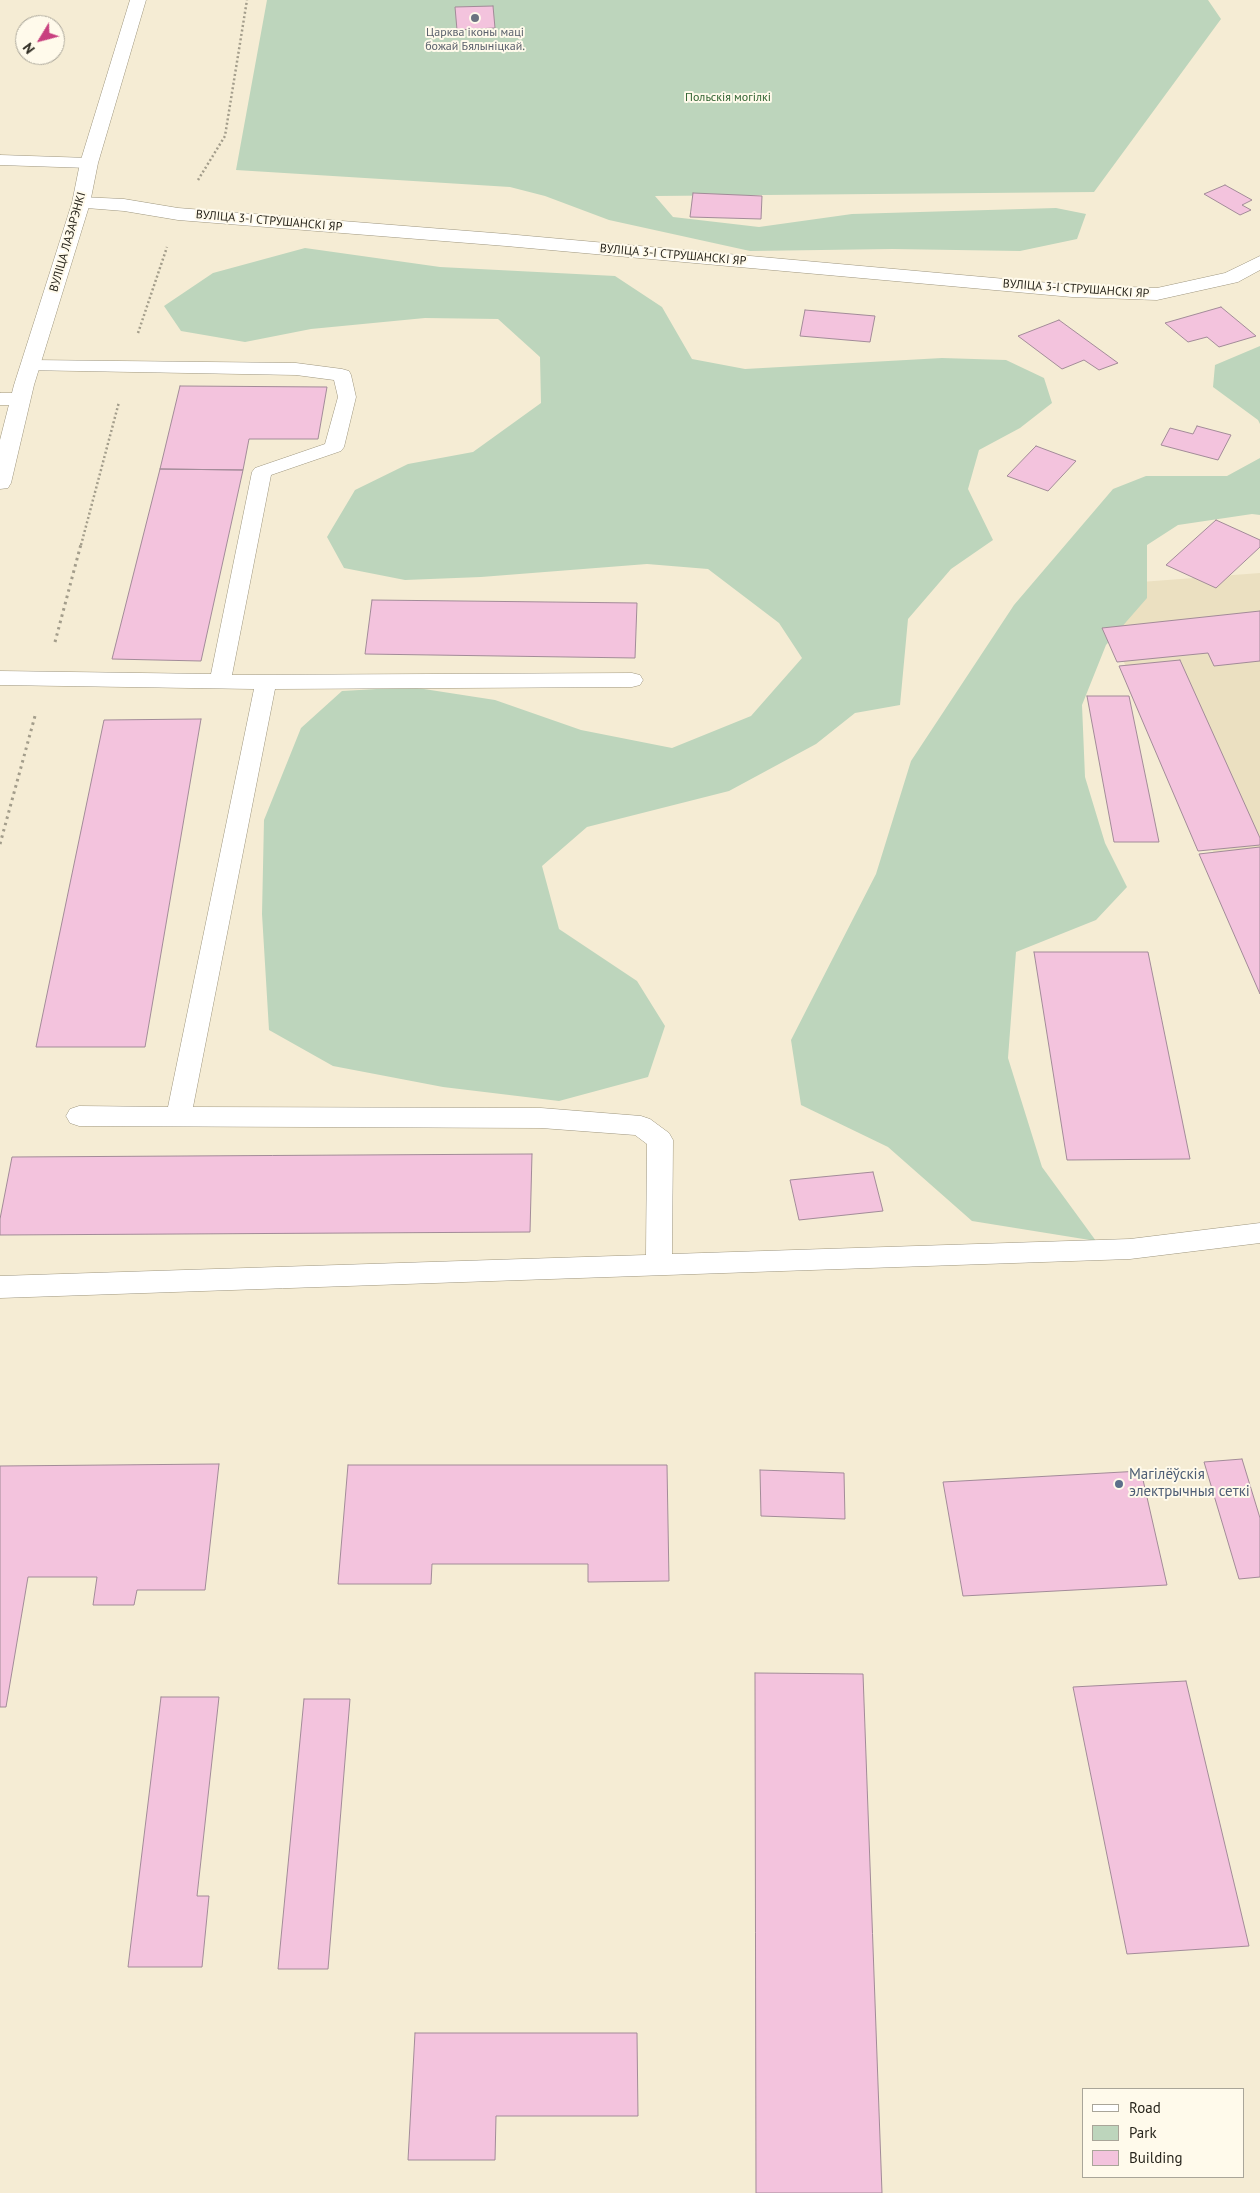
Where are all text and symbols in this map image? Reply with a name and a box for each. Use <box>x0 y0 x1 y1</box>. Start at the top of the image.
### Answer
marker: Царква іконы маці божай Бялыніцкай. <box>469 12 481 24</box>
north arrow <box>15 15 65 65</box>
place label: Царква іконы маці божай Бялыніцкай. <box>425 26 525 54</box>
text: N <box>19 39 39 58</box>
park label: Польскія могілкі <box>685 91 771 105</box>
street label: ВУЛІЦА ЛАЗАРЭНКІ <box>47 190 89 294</box>
street label: ВУЛІЦА 3-І СТРУШАНСКІ ЯР <box>195 207 343 235</box>
street label: ВУЛІЦА 3-І СТРУШАНСКІ ЯР <box>599 241 747 269</box>
street label: ВУЛІЦА 3-І СТРУШАНСКІ ЯР <box>1002 277 1150 301</box>
place label: Магілёўскія электрычныя сеткі <box>1129 1466 1250 1501</box>
marker: Магілёўскія электрычныя сеткі <box>1113 1478 1125 1490</box>
legend <box>1082 2088 1245 2178</box>
text: Road <box>1129 2098 1161 2117</box>
text: Park <box>1129 2123 1157 2142</box>
text: Building <box>1129 2148 1183 2167</box>

